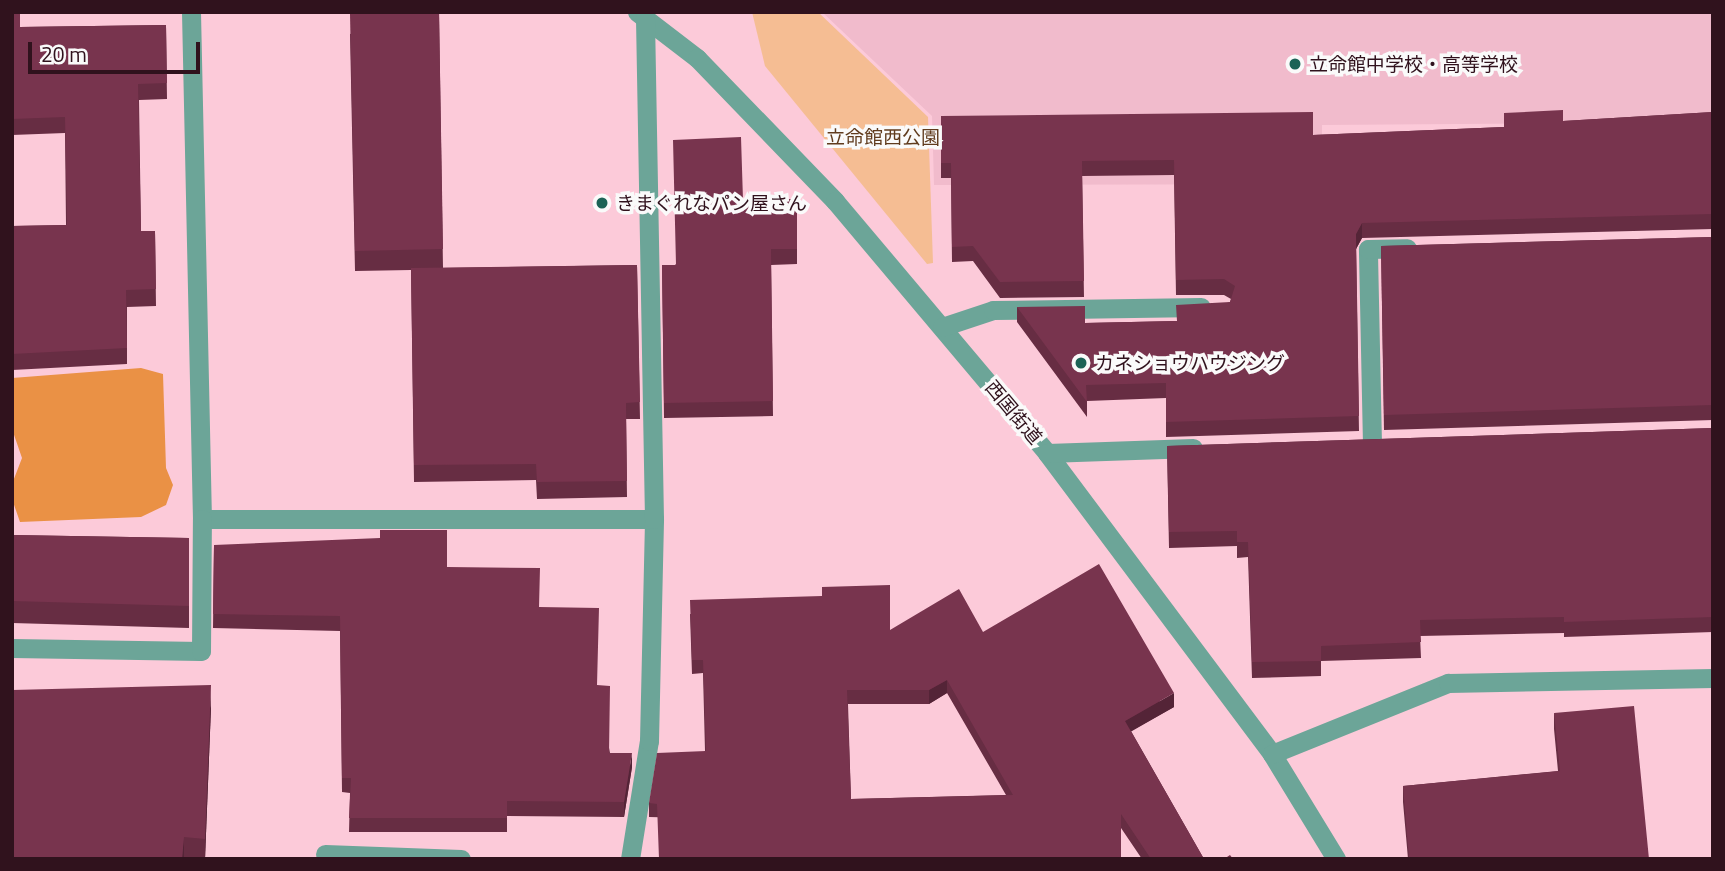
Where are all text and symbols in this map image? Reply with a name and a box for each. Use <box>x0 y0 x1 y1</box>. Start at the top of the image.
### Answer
scale bar <box>32 28 203 72</box>
text: 20 m <box>41 38 87 70</box>
place label: 立命館中学校・高等学校 <box>1309 53 1518 75</box>
marker: 立命館中学校・高等学校 <box>1287 56 1303 72</box>
park label: 立命館西公園 <box>826 126 940 148</box>
place label: きまぐれなパン屋さん <box>616 192 806 214</box>
marker: きまぐれなパン屋さん <box>594 195 610 211</box>
place label: カネショウハウジング <box>1095 352 1285 374</box>
marker: カネショウハウジング <box>1073 355 1089 371</box>
street label: 西国街道 <box>981 376 1047 448</box>

